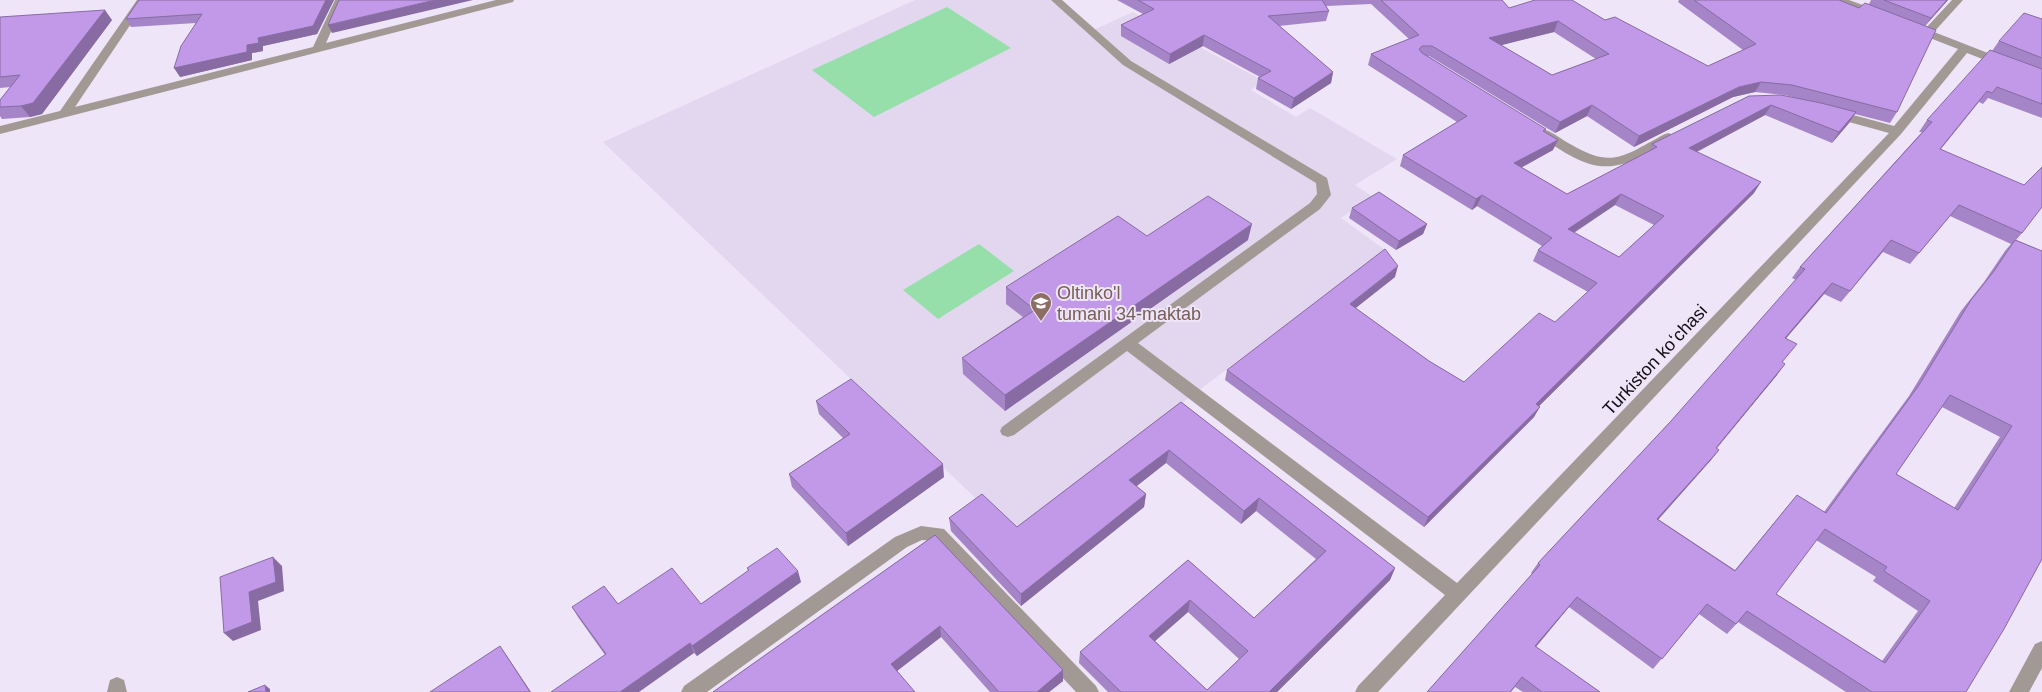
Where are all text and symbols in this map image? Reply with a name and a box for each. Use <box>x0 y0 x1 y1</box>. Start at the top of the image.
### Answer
place label: Oltinko'l tumani 34-maktab <box>1057 283 1201 324</box>
school or university icon: Oltinko'l tumani 34-maktab <box>1029 291 1053 322</box>
street label: Turkiston koʻchasi <box>1599 301 1711 419</box>

